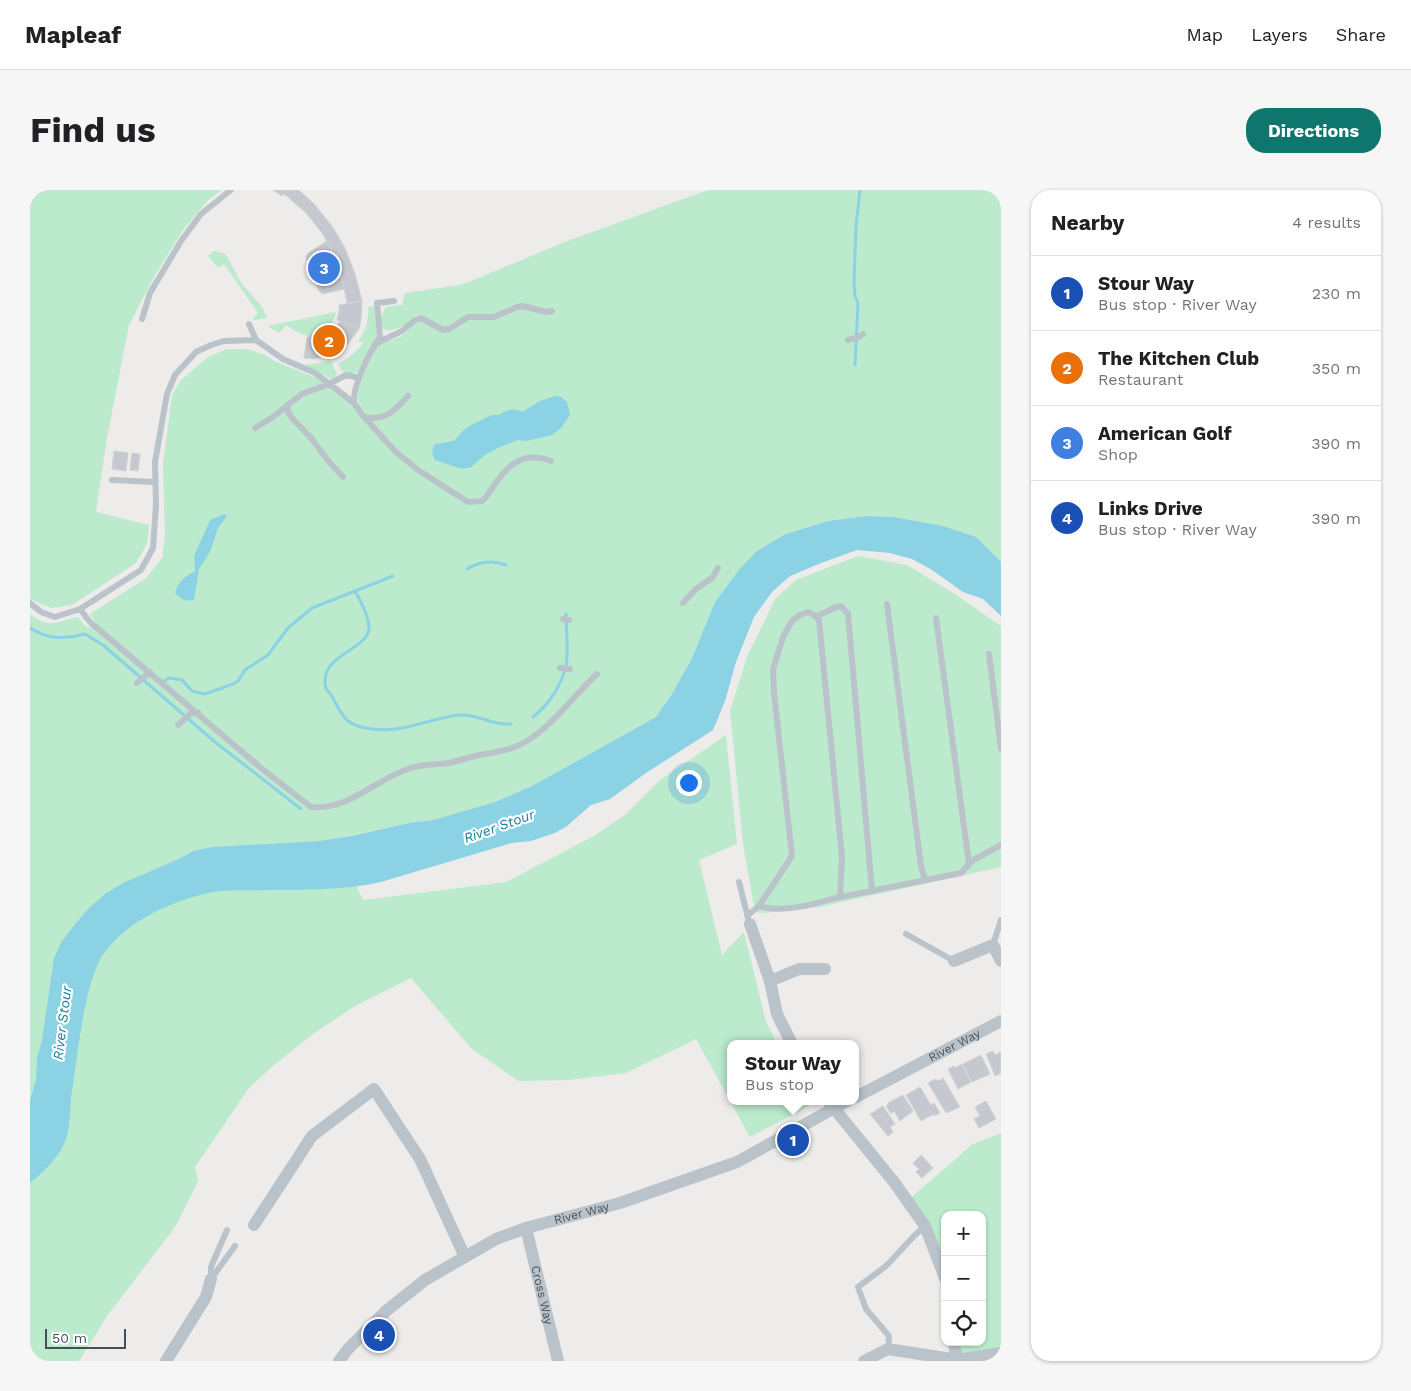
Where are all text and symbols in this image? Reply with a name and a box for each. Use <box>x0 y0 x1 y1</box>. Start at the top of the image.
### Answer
text: Mapleaf <box>25 21 121 49</box>
text: Map <box>1186 24 1223 45</box>
text: Layers <box>1251 24 1308 45</box>
text: Share <box>1336 24 1386 45</box>
button: Directions <box>1246 108 1381 153</box>
text: Find us <box>30 109 156 151</box>
text: Nearby <box>1051 210 1124 235</box>
text: 4 results <box>1292 213 1361 232</box>
pin: 3 <box>308 249 340 287</box>
text: Stour Way <box>1098 272 1194 295</box>
text: 1 <box>1064 284 1070 303</box>
text: 230 m <box>1312 284 1361 303</box>
text: Bus stop · River Way <box>1098 295 1257 314</box>
pin: 2 <box>313 322 345 360</box>
text: The Kitchen Club <box>1098 347 1259 370</box>
text: 2 <box>1062 359 1072 378</box>
text: 350 m <box>1312 359 1361 378</box>
text: Restaurant <box>1098 370 1184 389</box>
text: American Golf <box>1098 422 1232 445</box>
text: 3 <box>1062 434 1072 453</box>
text: 390 m <box>1311 434 1361 453</box>
text: Shop <box>1098 445 1138 464</box>
text: Links Drive <box>1098 497 1203 520</box>
text: 4 <box>1062 509 1072 528</box>
text: 390 m <box>1311 509 1361 528</box>
text: Bus stop · River Way <box>1098 520 1257 539</box>
your location <box>676 770 702 796</box>
water label: River Stour <box>461 806 537 846</box>
water label: River Stour <box>50 985 75 1061</box>
street label: River Way <box>926 1026 983 1065</box>
popup <box>727 1040 859 1105</box>
text: Stour Way <box>745 1052 841 1075</box>
text: Bus stop <box>745 1075 814 1094</box>
pin: 1 <box>777 1121 809 1159</box>
street label: River Way <box>552 1199 611 1227</box>
map controls <box>941 1211 986 1346</box>
button: + <box>941 1211 986 1256</box>
button: − <box>941 1256 986 1301</box>
street label: Cross Way <box>528 1264 556 1327</box>
button: locate <box>941 1301 986 1346</box>
pin: 4 <box>363 1316 395 1354</box>
scale bar <box>45 1326 126 1349</box>
text: 50 m <box>52 1330 87 1346</box>

